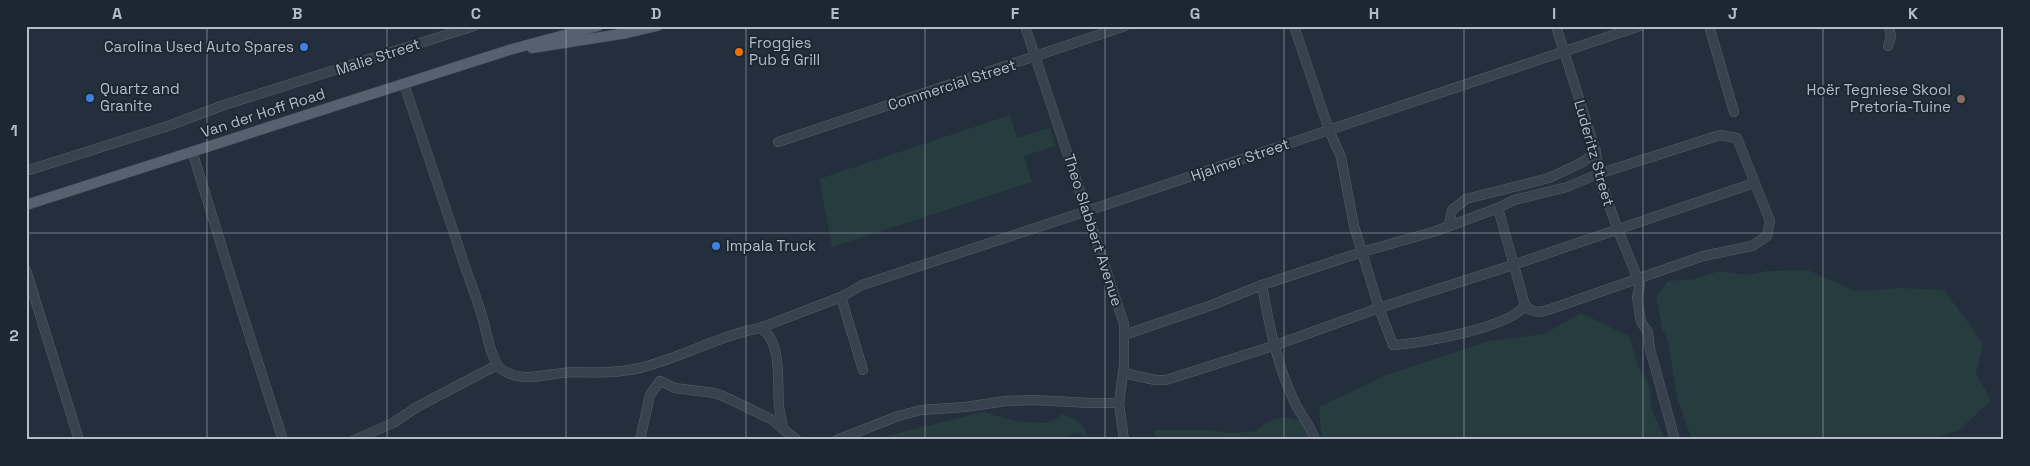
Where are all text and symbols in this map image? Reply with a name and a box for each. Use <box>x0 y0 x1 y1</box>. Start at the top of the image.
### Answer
text: A <box>112 3 122 24</box>
text: B <box>292 3 302 24</box>
text: C <box>471 3 481 24</box>
text: D <box>651 3 661 24</box>
text: E <box>831 3 840 24</box>
text: F <box>1011 3 1020 24</box>
text: G <box>1190 3 1200 24</box>
text: H <box>1369 3 1379 24</box>
text: I <box>1552 3 1556 24</box>
text: J <box>1728 3 1738 24</box>
text: K <box>1908 3 1918 24</box>
place label: Froggies Pub & Grill <box>749 33 820 69</box>
street label: Malie Street <box>333 34 422 79</box>
place label: Carolina Used Auto Spares <box>104 37 294 56</box>
marker: Carolina Used Auto Spares <box>298 41 310 53</box>
marker: Froggies Pub & Grill <box>733 46 745 58</box>
street label: Commercial Street <box>885 55 1018 114</box>
place label: Quartz and Granite <box>100 79 180 115</box>
place label: Hoër Tegniese Skool Pretoria-Tuine <box>1807 80 1951 116</box>
street label: Van der Hoff Road <box>198 83 327 142</box>
marker: Quartz and Granite <box>84 92 96 104</box>
marker: Hoër Tegniese Skool Pretoria-Tuine <box>1955 93 1967 105</box>
street label: Luderitz Street <box>1570 98 1619 208</box>
text: 1 <box>10 120 18 141</box>
street label: Hjalmer Street <box>1188 134 1292 185</box>
street label: Theo Slabbert Avenue <box>1060 151 1127 308</box>
place label: Impala Truck <box>726 236 816 255</box>
marker: Impala Truck <box>710 240 722 252</box>
text: 2 <box>9 325 19 346</box>

